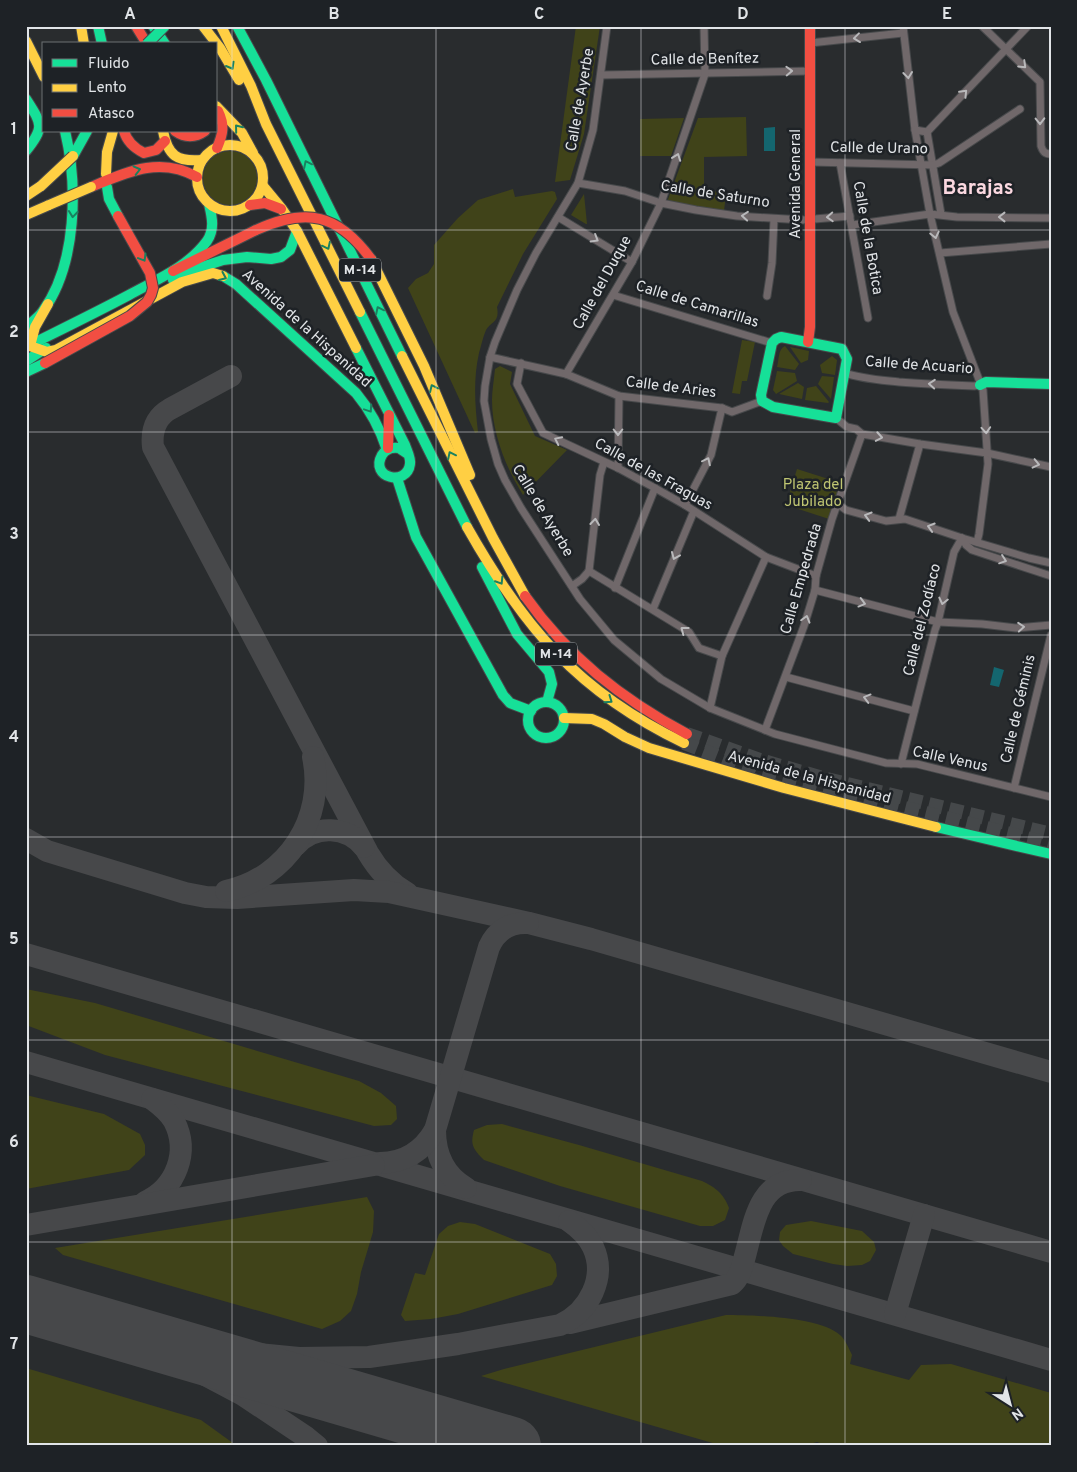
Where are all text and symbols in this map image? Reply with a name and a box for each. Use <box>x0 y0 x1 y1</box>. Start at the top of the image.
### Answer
text: A <box>124 5 136 25</box>
text: B <box>328 5 340 25</box>
text: C <box>534 5 544 25</box>
text: D <box>737 5 749 25</box>
text: E <box>942 5 952 25</box>
one-way arrow <box>852 32 860 43</box>
legend <box>42 42 218 132</box>
street label: Calle de Ayerbe <box>563 47 599 153</box>
street label: Calle de Benítez <box>651 50 759 70</box>
text: Fluido <box>88 55 129 74</box>
one-way arrow <box>1017 60 1026 69</box>
one-way arrow <box>224 61 234 70</box>
one-way arrow <box>786 66 794 77</box>
one-way arrow <box>902 71 913 79</box>
text: Lento <box>88 79 127 98</box>
one-way arrow <box>958 90 967 99</box>
text: Atasco <box>88 105 134 124</box>
one-way arrow <box>1035 117 1046 125</box>
text: 1 <box>11 120 17 140</box>
one-way arrow <box>235 125 243 134</box>
street label: Avenida General <box>787 129 806 239</box>
street label: Calle de Urano <box>830 139 928 159</box>
one-way arrow <box>671 153 681 162</box>
one-way arrow <box>303 160 313 169</box>
one-way arrow <box>132 165 141 176</box>
district label: Barajas <box>942 176 1014 202</box>
street label: Calle de Saturno <box>659 177 771 213</box>
street label: Calle de la Botica <box>848 180 886 296</box>
one-way arrow <box>68 210 79 218</box>
one-way arrow <box>740 211 748 222</box>
one-way arrow <box>826 212 834 223</box>
one-way arrow <box>998 212 1006 223</box>
one-way arrow <box>929 230 940 239</box>
street label: Calle del Duque <box>569 233 637 333</box>
one-way arrow <box>590 233 599 243</box>
one-way arrow <box>321 240 331 249</box>
one-way arrow <box>136 253 146 262</box>
road number: M-14 <box>339 258 381 282</box>
street label: Avenida de la Hispanidad <box>237 266 375 392</box>
one-way arrow <box>218 271 227 282</box>
street label: Calle de Camarillas <box>633 277 761 333</box>
one-way arrow <box>375 306 385 315</box>
text: 2 <box>9 323 19 343</box>
street label: Calle de Acuario <box>864 353 974 379</box>
street label: Calle de Aries <box>625 373 717 403</box>
one-way arrow <box>927 379 935 390</box>
one-way arrow <box>429 384 439 393</box>
one-way arrow <box>362 404 372 413</box>
one-way arrow <box>980 426 991 434</box>
one-way arrow <box>613 429 624 437</box>
one-way arrow <box>874 431 883 441</box>
street label: Calle de las Fraguas <box>591 435 715 515</box>
one-way arrow <box>554 436 563 446</box>
one-way arrow <box>447 451 457 460</box>
one-way arrow <box>701 457 711 466</box>
one-way arrow <box>1032 458 1041 469</box>
street label: Calle de Ayerbe <box>507 461 577 561</box>
park label: Plaza del Jubilado <box>783 476 843 512</box>
one-way arrow <box>864 512 872 522</box>
one-way arrow <box>589 518 600 526</box>
street label: Calle Empedrada <box>777 521 827 637</box>
one-way arrow <box>927 522 936 532</box>
text: 3 <box>9 525 19 545</box>
one-way arrow <box>670 551 681 560</box>
one-way arrow <box>998 555 1006 565</box>
street label: Calle del Zodíaco <box>900 562 946 678</box>
one-way arrow <box>494 576 504 585</box>
one-way arrow <box>938 596 949 605</box>
one-way arrow <box>857 597 866 608</box>
one-way arrow <box>801 615 811 623</box>
one-way arrow <box>1018 622 1026 633</box>
one-way arrow <box>681 627 690 635</box>
road number: M-14 <box>535 642 577 666</box>
street label: Calle de Géminis <box>997 653 1041 765</box>
one-way arrow <box>862 693 871 704</box>
one-way arrow <box>604 694 613 703</box>
text: 4 <box>9 728 19 748</box>
street label: Calle Venus <box>910 743 990 777</box>
street label: Avenida de la Hispanidad <box>725 747 893 809</box>
text: 5 <box>9 930 19 950</box>
text: 6 <box>9 1133 19 1153</box>
text: 7 <box>10 1335 18 1355</box>
north arrow <box>984 1380 1034 1430</box>
text: N <box>1008 1403 1026 1423</box>

